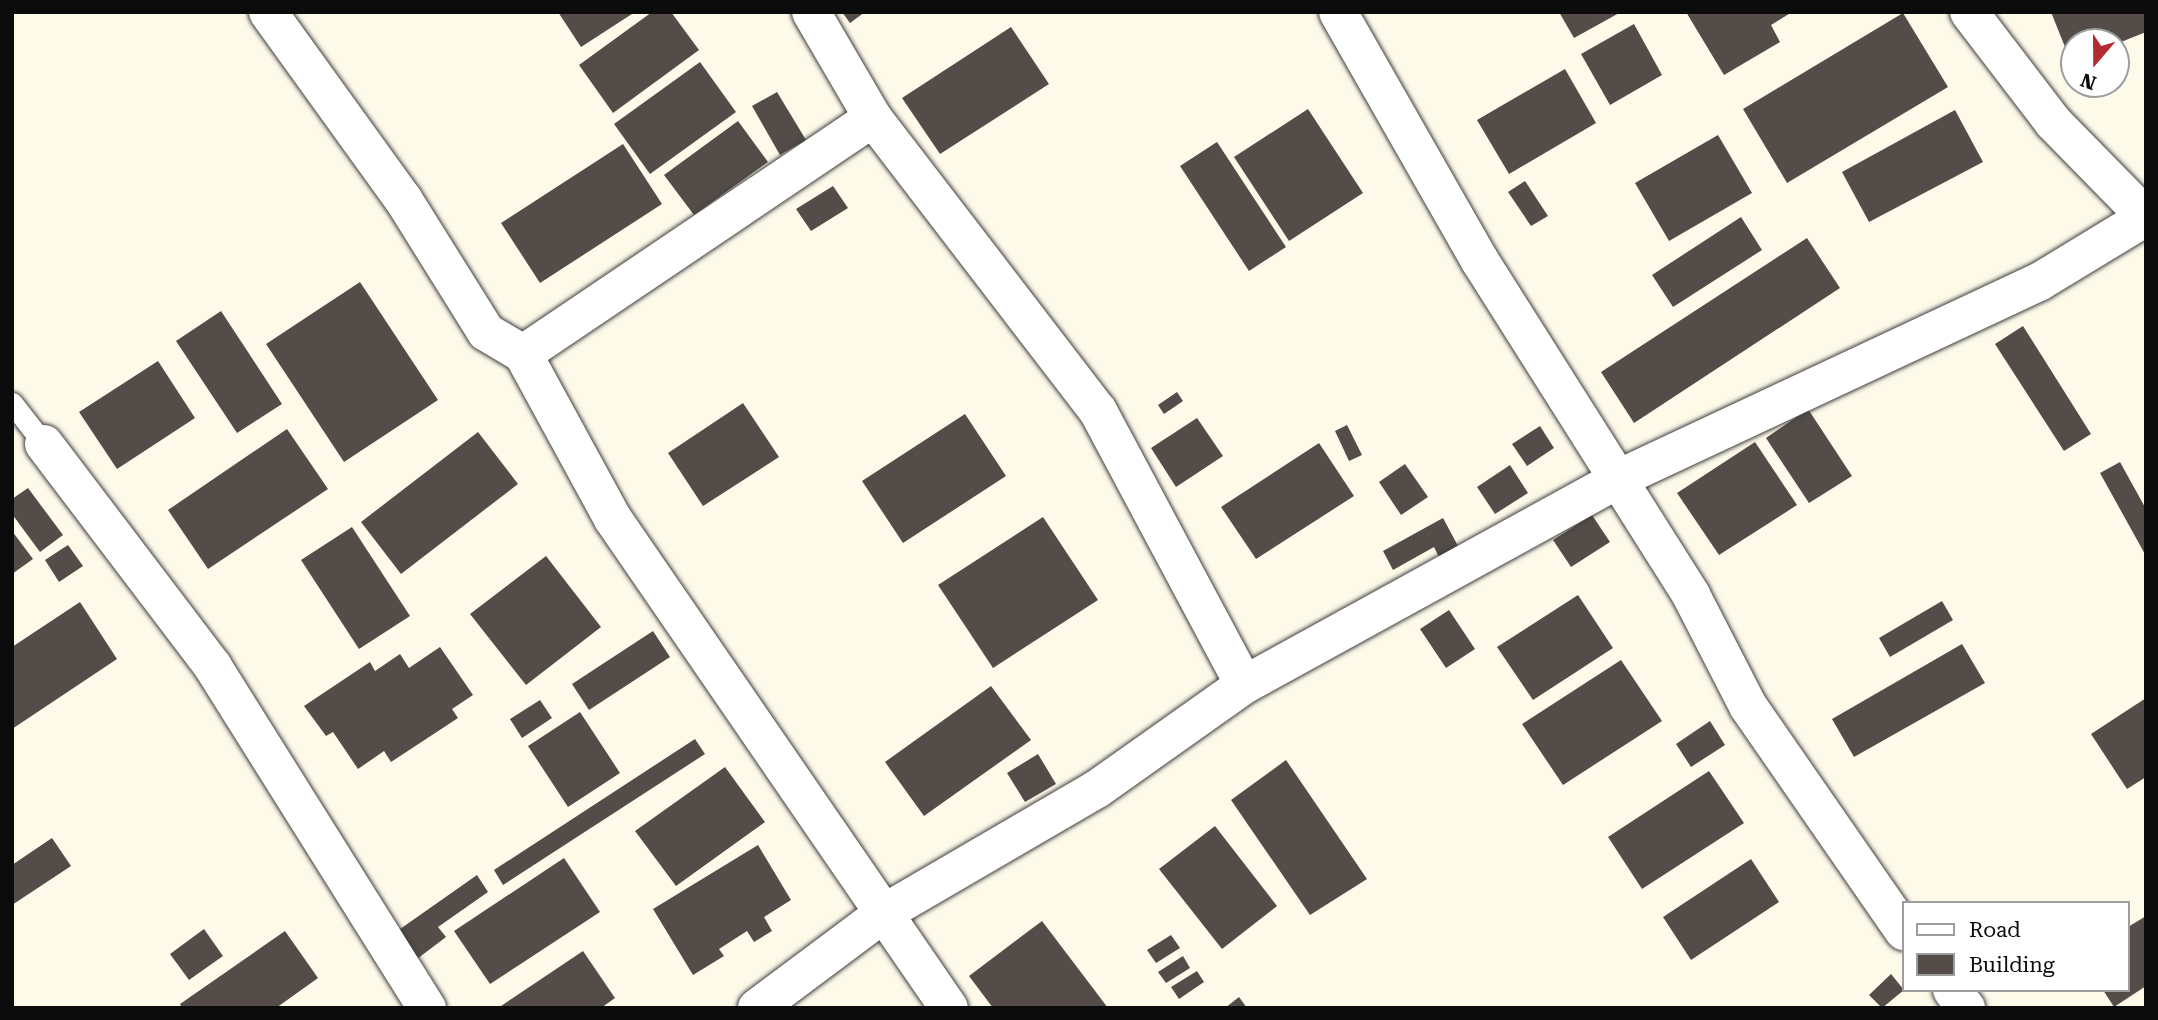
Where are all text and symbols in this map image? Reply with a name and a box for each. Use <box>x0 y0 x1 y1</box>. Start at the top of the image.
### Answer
north arrow <box>2060 28 2130 98</box>
text: N <box>2078 68 2099 95</box>
legend <box>1902 901 2130 992</box>
text: Road <box>1969 918 2021 942</box>
text: Building <box>1969 953 2055 977</box>

